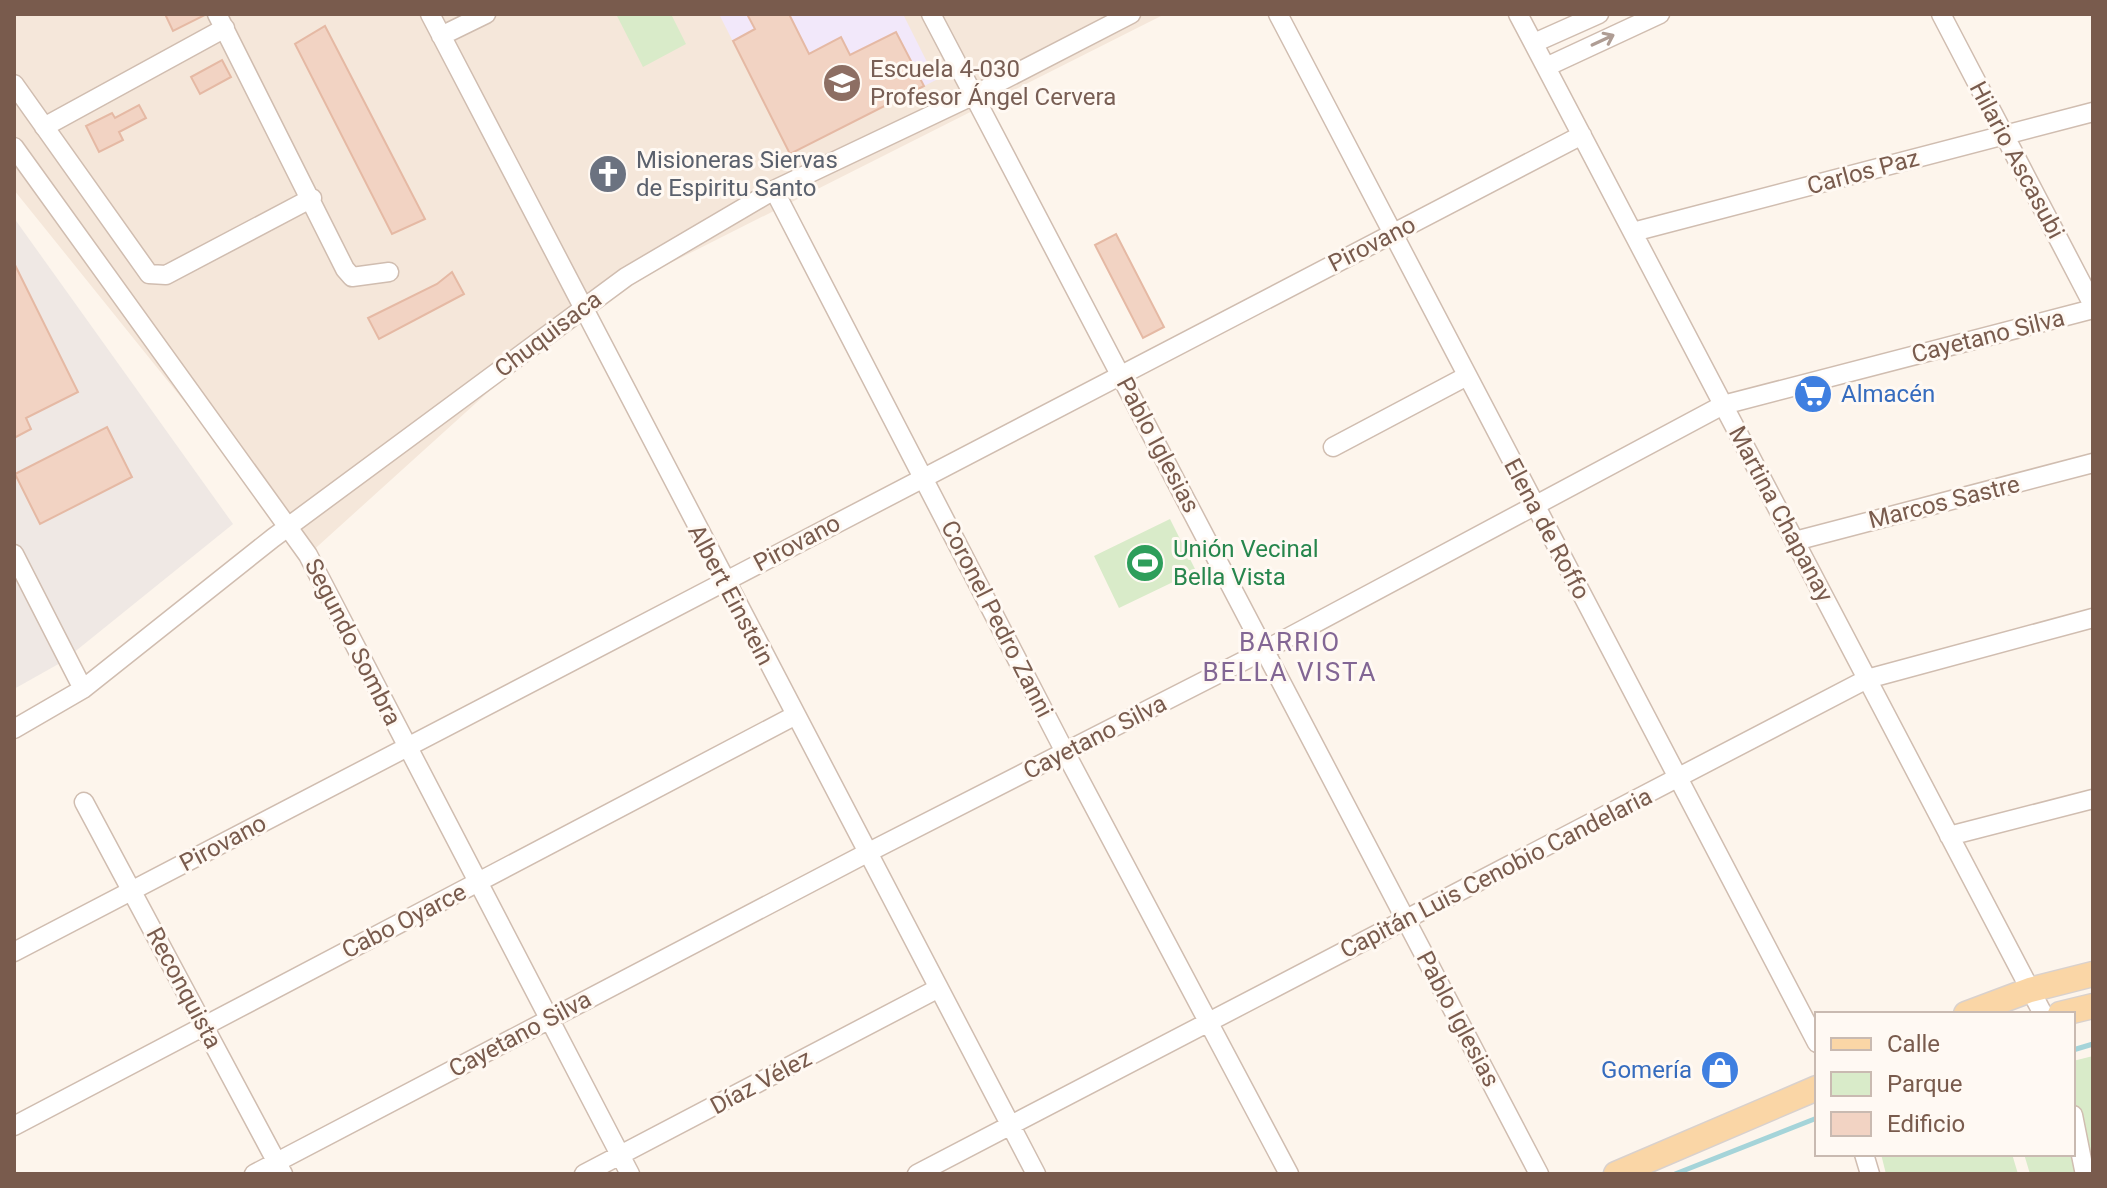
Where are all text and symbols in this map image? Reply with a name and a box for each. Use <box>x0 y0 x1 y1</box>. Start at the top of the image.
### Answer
one-way arrow <box>1591 32 1615 47</box>
place label: Escuela 4-030 Profesor Ángel Cervera <box>870 55 1116 111</box>
school or university icon: Escuela 4-030 Profesor Ángel Cervera <box>821 62 863 104</box>
street label: Hilario Ascasubi <box>1964 77 2070 243</box>
street label: Carlos Paz <box>1804 144 1922 200</box>
place label: Misioneras Siervas de Espiritu Santo <box>636 146 838 202</box>
church icon: Misioneras Siervas de Espiritu Santo <box>587 153 629 195</box>
street label: Pirovano <box>1324 210 1420 278</box>
street label: Chuquisaca <box>489 285 607 383</box>
street label: Cayetano Silva <box>1909 303 2067 369</box>
street label: Pablo Iglesias <box>1111 373 1205 517</box>
supermarket icon: Almacén <box>1792 373 1834 415</box>
place label: Almacén <box>1841 380 1935 408</box>
street label: Martina Chapanay <box>1723 422 1839 607</box>
street label: Elena de Roffo <box>1498 454 1596 604</box>
street label: Marcos Sastre <box>1866 470 2022 534</box>
street label: Pirovano <box>749 509 845 577</box>
street label: Coronel Pedro Zanni <box>935 516 1059 722</box>
street label: Albert Einstein <box>682 520 780 670</box>
place label: Unión Vecinal Bella Vista <box>1173 535 1319 591</box>
sports icon: Unión Vecinal Bella Vista <box>1124 542 1166 584</box>
street label: Segundo Sombra <box>299 554 407 730</box>
district label: BARRIO BELLA VISTA <box>1202 627 1378 687</box>
street label: Cayetano Silva <box>1019 689 1171 785</box>
street label: Capitán Luis Cenobio Candelaria <box>1335 782 1657 964</box>
street label: Pirovano <box>175 809 271 877</box>
street label: Cabo Oyarce <box>337 878 471 964</box>
street label: Reconquista <box>140 923 228 1053</box>
street label: Pablo Iglesias <box>1411 947 1505 1091</box>
street label: Cayetano Silva <box>444 985 596 1083</box>
legend <box>1815 1012 2075 1156</box>
text: Calle <box>1887 1030 1940 1058</box>
street label: Díaz Vélez <box>706 1044 816 1120</box>
shop icon: Gomería <box>1699 1049 1741 1091</box>
place label: Gomería <box>1601 1056 1692 1084</box>
text: Parque <box>1887 1070 1963 1098</box>
text: Edificio <box>1887 1110 1965 1138</box>

